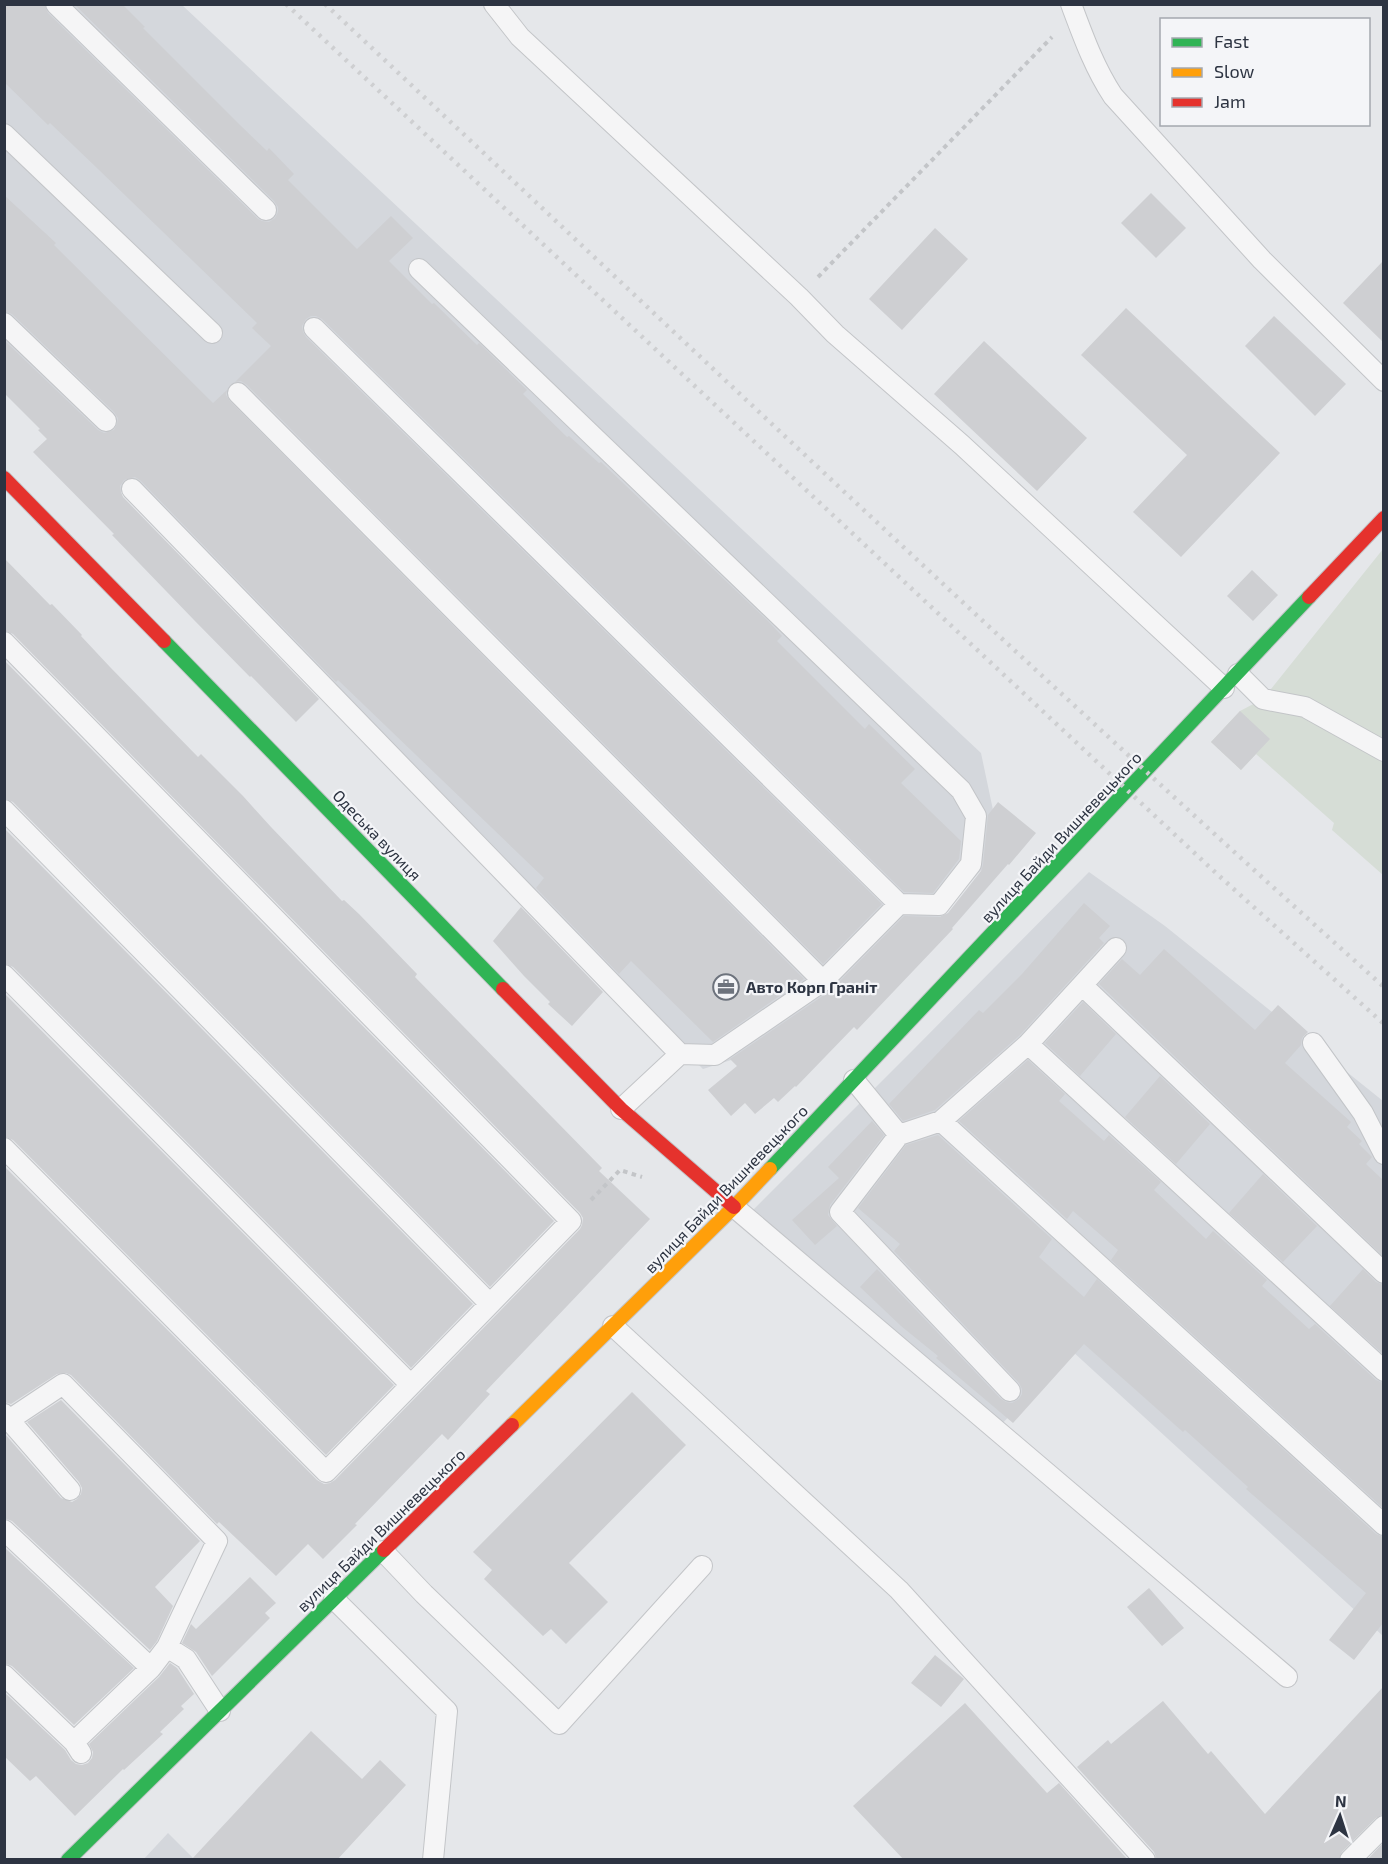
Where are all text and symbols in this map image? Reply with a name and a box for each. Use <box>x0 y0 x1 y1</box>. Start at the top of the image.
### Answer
legend <box>1160 18 1370 126</box>
text: Fast <box>1214 30 1249 52</box>
text: Slow <box>1214 60 1255 82</box>
text: Jam <box>1214 90 1246 112</box>
street label: вулиця Байди Вишневецького <box>976 747 1146 927</box>
street label: Одеська вулиця <box>329 785 425 885</box>
office icon: Авто Корп Граніт <box>711 972 741 1002</box>
place label: Авто Корп Граніт <box>746 977 877 996</box>
street label: вулиця Байди Вишневецького <box>640 1101 812 1277</box>
street label: вулиця Байди Вишневецького <box>293 1444 469 1616</box>
north arrow <box>1310 1786 1370 1846</box>
text: N <box>1335 1791 1347 1810</box>

